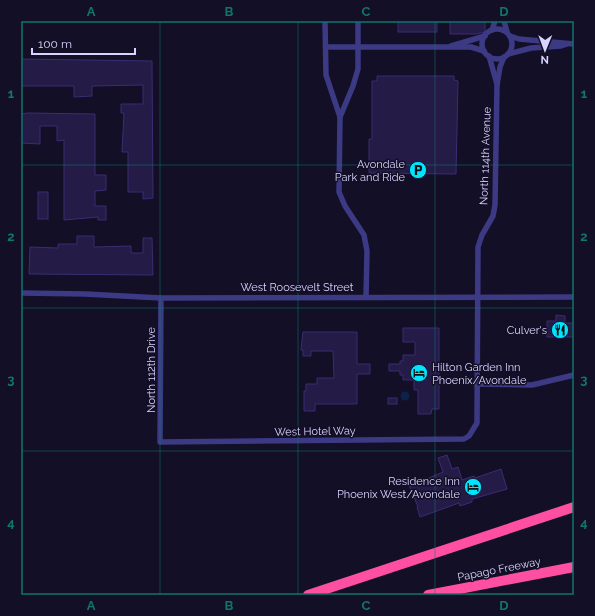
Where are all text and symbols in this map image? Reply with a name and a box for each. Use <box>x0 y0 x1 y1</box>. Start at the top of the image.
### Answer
text: A <box>87 4 96 19</box>
text: B <box>225 4 234 19</box>
text: C <box>362 4 371 19</box>
text: D <box>499 4 509 19</box>
scale bar <box>32 30 135 56</box>
north arrow <box>525 30 565 70</box>
text: 100 m <box>38 37 72 51</box>
text: N <box>541 53 549 66</box>
text: 1 <box>8 86 15 101</box>
text: 1 <box>581 86 588 101</box>
street label: North 114th Avenue <box>477 106 494 205</box>
place label: Avondale Park and Ride <box>335 158 406 184</box>
parking icon: Avondale Park and Ride <box>408 160 428 180</box>
text: 2 <box>7 229 15 244</box>
text: 2 <box>580 229 588 244</box>
street label: West Roosevelt Street <box>241 281 354 294</box>
restaurant icon: Culver's <box>550 320 570 340</box>
place label: Culver's <box>507 324 547 337</box>
street label: North 112th Drive <box>145 326 158 413</box>
place label: Hilton Garden Inn Phoenix/Avondale <box>432 361 527 387</box>
hotel icon: Hilton Garden Inn Phoenix/Avondale <box>409 363 429 383</box>
text: 3 <box>7 372 15 387</box>
text: 3 <box>580 372 588 387</box>
street label: West Hotel Way <box>274 424 356 439</box>
place label: Residence Inn Phoenix West/Avondale <box>337 475 461 501</box>
hotel icon: Residence Inn Phoenix West/Avondale <box>463 477 483 497</box>
text: 4 <box>7 515 15 530</box>
text: 4 <box>580 515 588 530</box>
street label: Papago Freeway <box>456 555 542 584</box>
text: A <box>87 598 96 613</box>
text: B <box>225 598 234 613</box>
text: C <box>362 598 371 613</box>
text: D <box>499 598 509 613</box>

